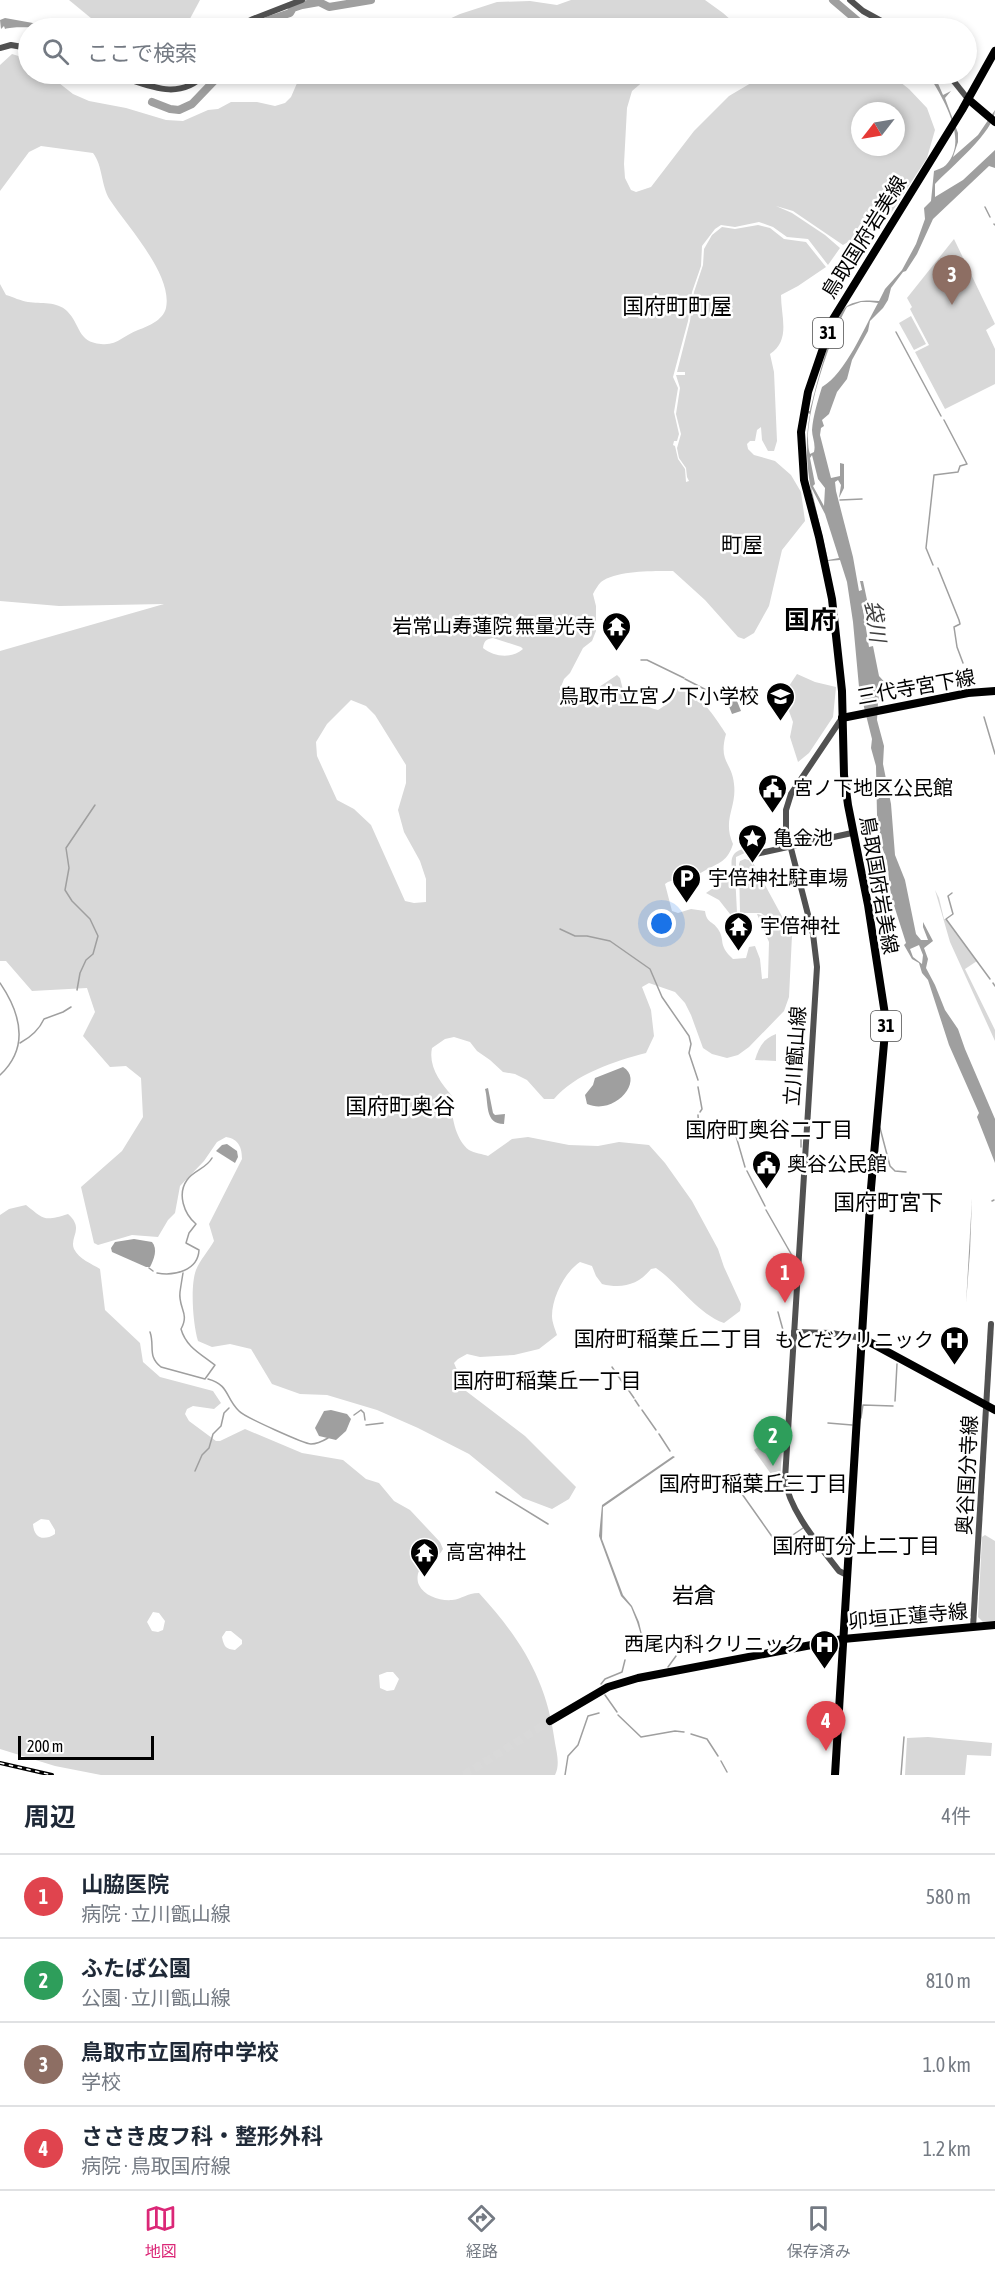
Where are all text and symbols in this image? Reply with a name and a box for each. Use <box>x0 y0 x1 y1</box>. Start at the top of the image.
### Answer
search box <box>18 18 977 84</box>
icon: search <box>39 35 72 68</box>
text: ここで検索 <box>87 40 197 66</box>
north arrow <box>851 102 905 156</box>
street label: 鳥取国府岩美線 <box>817 171 910 302</box>
pin: 3 <box>932 256 972 305</box>
district label: 国府町町屋 <box>622 293 732 319</box>
road number: 31 <box>813 318 843 348</box>
district label: 町屋 <box>721 532 763 556</box>
water label: 袋川 <box>861 598 891 645</box>
district label: 国府 <box>784 605 836 635</box>
temple icon: 岩常山寿蓮院 無量光寺 <box>600 610 632 652</box>
place label: 岩常山寿蓮院 無量光寺 <box>392 614 595 637</box>
street label: 三代寺宮下線 <box>855 665 977 708</box>
school or university icon: 鳥取市立宮ノ下小学校 <box>764 680 796 722</box>
place label: 鳥取市立宮ノ下小学校 <box>559 684 759 707</box>
public building icon: 宮ノ下地区公民館 <box>756 772 788 814</box>
place label: 宮ノ下地区公民館 <box>793 776 953 799</box>
street label: 鳥取国府岩美線 <box>856 814 903 956</box>
place icon: 亀金池 <box>736 822 768 864</box>
place label: 亀金池 <box>773 826 833 849</box>
parking icon: 宇倍神社駐車場 <box>671 862 703 904</box>
place label: 宇倍神社駐車場 <box>708 866 848 889</box>
your location <box>647 909 676 938</box>
temple icon: 宇倍神社 <box>723 910 755 952</box>
place label: 宇倍神社 <box>760 914 840 937</box>
street label: 立川甑山線 <box>780 1005 809 1107</box>
road number: 31 <box>871 1011 901 1041</box>
district label: 国府町奥谷 <box>345 1093 455 1119</box>
district label: 国府町奥谷二丁目 <box>685 1117 853 1141</box>
public building icon: 奥谷公民館 <box>750 1148 782 1190</box>
place label: 奥谷公民館 <box>787 1152 887 1175</box>
district label: 国府町宮下 <box>833 1189 943 1215</box>
pin: 1 <box>766 1254 804 1303</box>
hospital icon: もとだクリニック <box>939 1324 971 1366</box>
district label: 国府町稲葉丘二丁目 <box>574 1326 763 1350</box>
place label: もとだクリニック <box>774 1328 934 1351</box>
district label: 国府町稲葉丘一丁目 <box>453 1368 642 1392</box>
street label: 奥谷国分寺線 <box>952 1414 981 1535</box>
pin: 2 <box>754 1416 792 1466</box>
district label: 国府町稲葉丘三丁目 <box>659 1471 848 1495</box>
district label: 国府町分上二丁目 <box>772 1533 940 1557</box>
temple icon: 高宮神社 <box>409 1536 441 1578</box>
place label: 高宮神社 <box>446 1540 526 1563</box>
district label: 岩倉 <box>672 1582 716 1608</box>
street label: 卯垣正蓮寺線 <box>847 1599 969 1632</box>
hospital icon: 西尾内科クリニック <box>809 1628 841 1670</box>
place label: 西尾内科クリニック <box>624 1632 804 1655</box>
pin: 4 <box>806 1702 846 1751</box>
scale bar <box>18 1733 154 1760</box>
text: 200 m <box>27 1737 63 1755</box>
text: 周辺 <box>24 1802 76 1832</box>
text: 4件 <box>942 1804 971 1827</box>
text: 山脇医院 <box>81 1871 169 1897</box>
text: 1 <box>39 1885 48 1908</box>
text: 580 m <box>926 1885 971 1908</box>
text: 病院 · 立川甑山線 <box>81 1902 231 1925</box>
text: ふたば公園 <box>81 1955 191 1981</box>
text: 2 <box>39 1969 48 1992</box>
text: 810 m <box>926 1969 971 1992</box>
text: 公園 · 立川甑山線 <box>81 1986 231 2009</box>
text: 鳥取市立国府中学校 <box>81 2039 279 2065</box>
text: 3 <box>39 2053 48 2076</box>
text: 1.0 km <box>923 2053 971 2076</box>
text: 学校 <box>81 2070 121 2093</box>
text: ささき皮フ科・整形外科 <box>81 2123 323 2149</box>
text: 4 <box>39 2137 48 2160</box>
text: 1.2 km <box>923 2137 971 2160</box>
text: 病院 · 鳥取国府線 <box>81 2154 231 2177</box>
tab: 地図 <box>144 2202 177 2262</box>
tab: 経路 <box>465 2202 498 2262</box>
tab: 保存済み <box>787 2202 851 2262</box>

